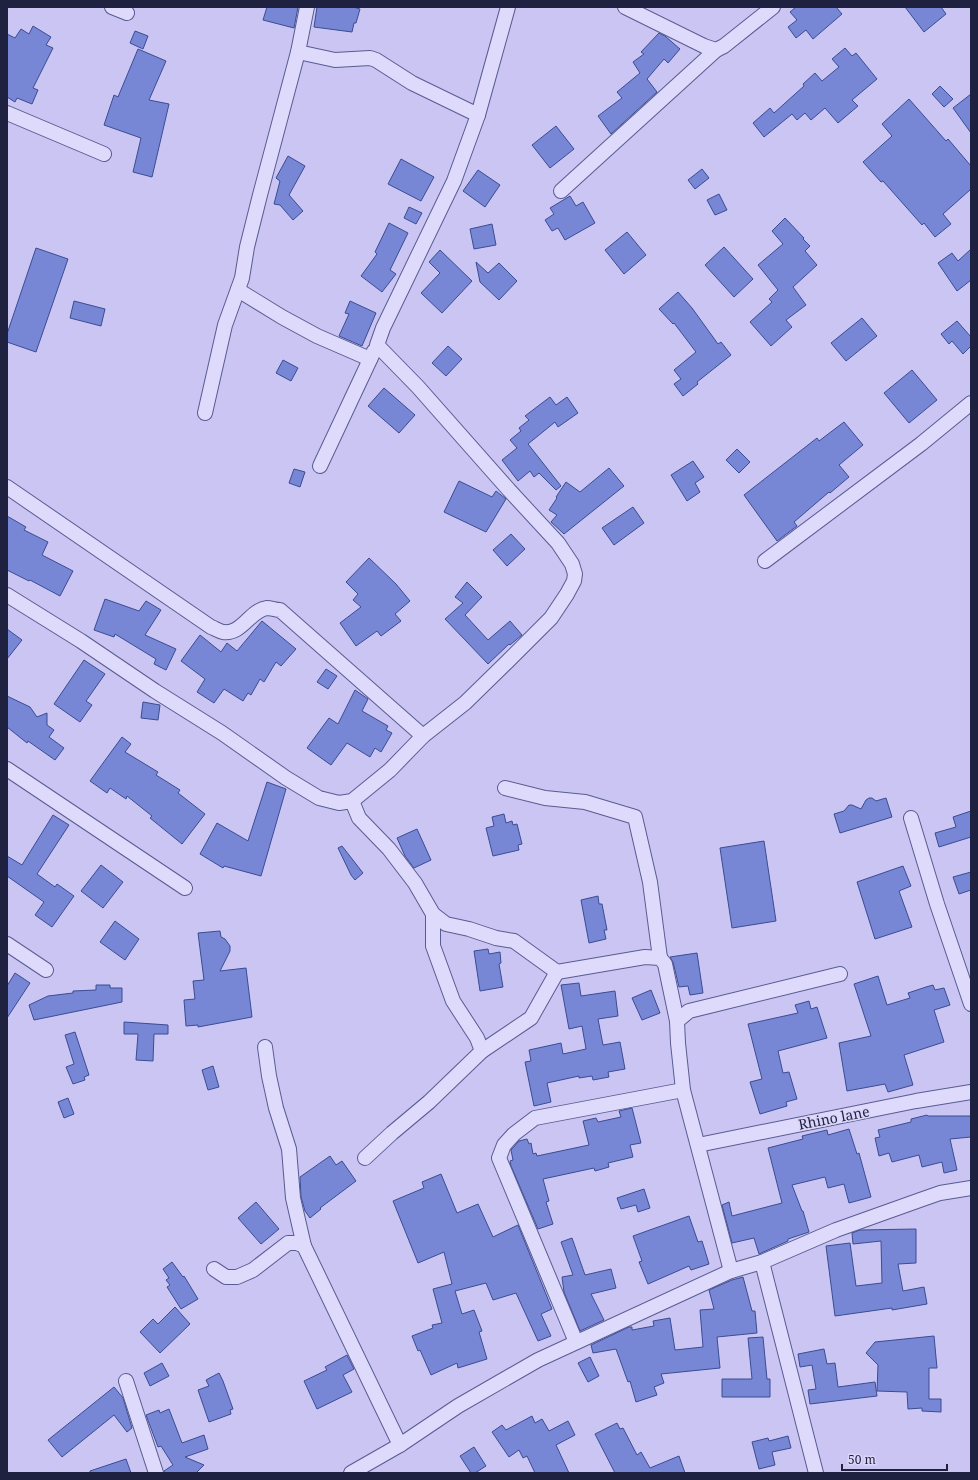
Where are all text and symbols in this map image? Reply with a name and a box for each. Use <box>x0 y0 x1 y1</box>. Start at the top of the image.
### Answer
street label: Rhino lane <box>797 1101 871 1134</box>
scale bar <box>842 1446 947 1472</box>
text: 50 m <box>848 1451 876 1468</box>

